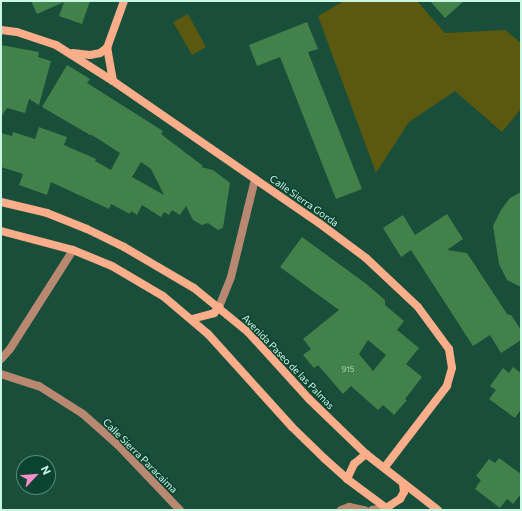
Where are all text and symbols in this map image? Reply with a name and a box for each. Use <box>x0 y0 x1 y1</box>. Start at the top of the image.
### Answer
street label: Calle Sierra Gorda <box>267 173 341 229</box>
street label: Avenida Paseo de las Palmas <box>240 312 336 412</box>
house number: 915 <box>342 365 354 375</box>
street label: Calle Sierra Paracaima <box>100 416 180 496</box>
north arrow <box>16 455 56 495</box>
text: N <box>39 463 54 477</box>

